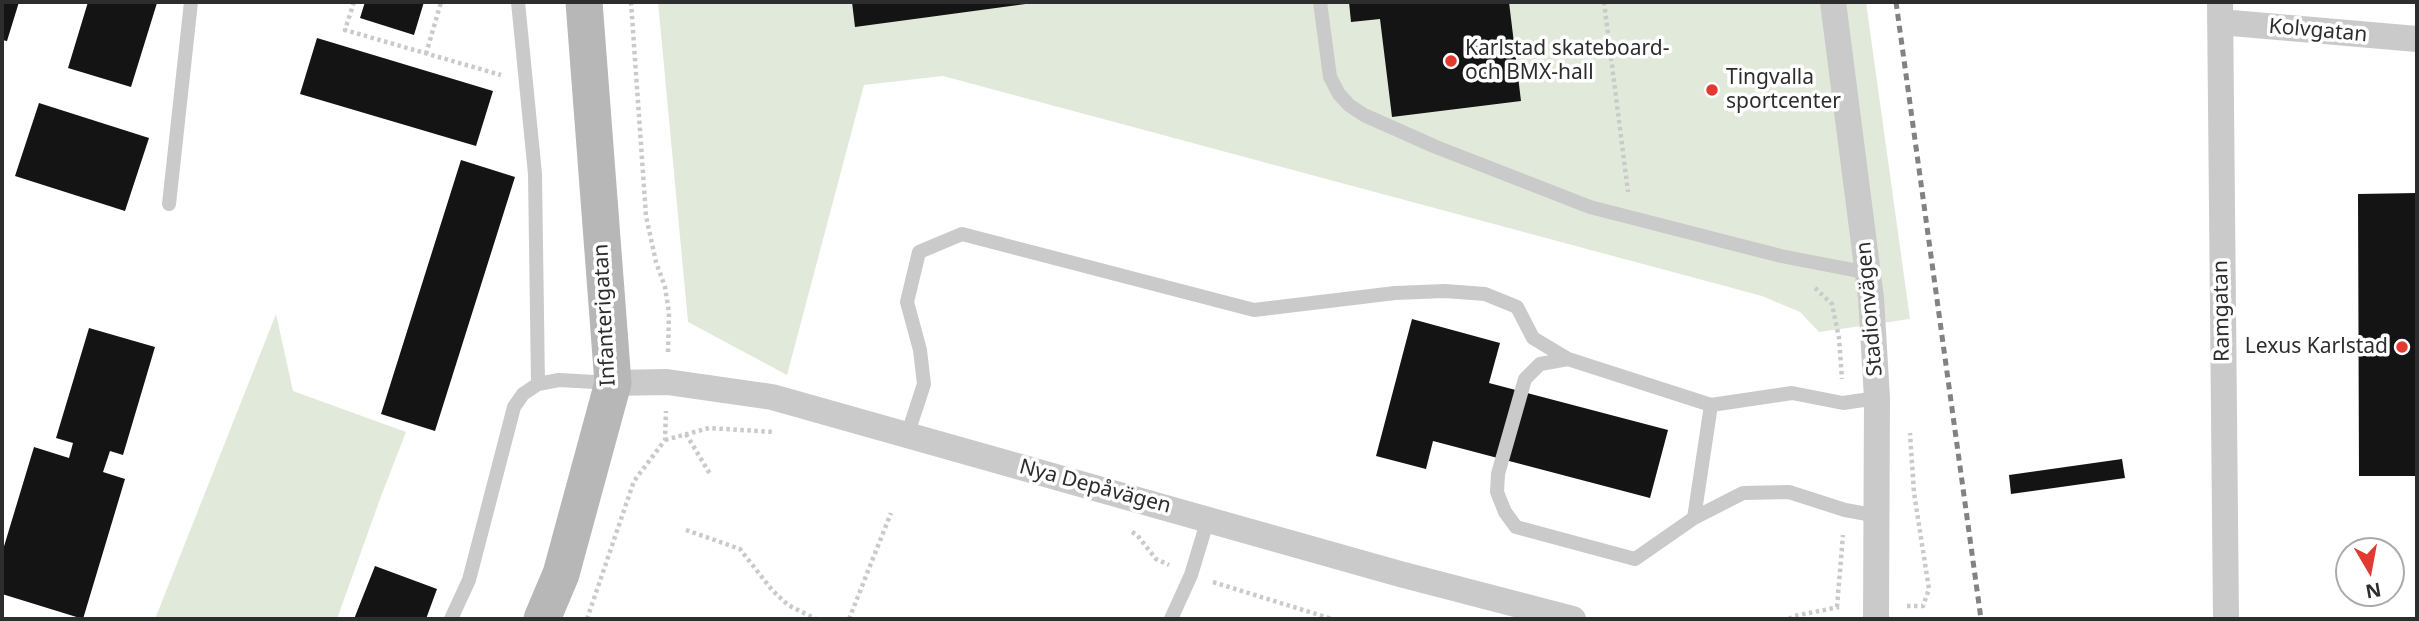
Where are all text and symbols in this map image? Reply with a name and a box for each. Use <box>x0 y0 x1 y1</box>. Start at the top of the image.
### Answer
street label: Kolvgatan <box>2268 14 2368 48</box>
place label: Karlstad skateboard- och BMX-hall <box>1465 36 1669 86</box>
marker: Karlstad skateboard- och BMX-hall <box>1443 53 1459 69</box>
place label: Tingvalla sportcenter <box>1726 65 1841 115</box>
marker: Tingvalla sportcenter <box>1704 82 1720 98</box>
street label: Stadionvägen <box>1852 241 1888 377</box>
street label: Infanterigatan <box>589 243 621 387</box>
street label: Ramgatan <box>2209 260 2235 362</box>
place label: Lexus Karlstad <box>2245 334 2388 360</box>
marker: Lexus Karlstad <box>2394 339 2410 355</box>
street label: Nya Depåvägen <box>1016 455 1174 519</box>
north arrow <box>2335 537 2405 607</box>
text: N <box>2363 577 2383 605</box>

